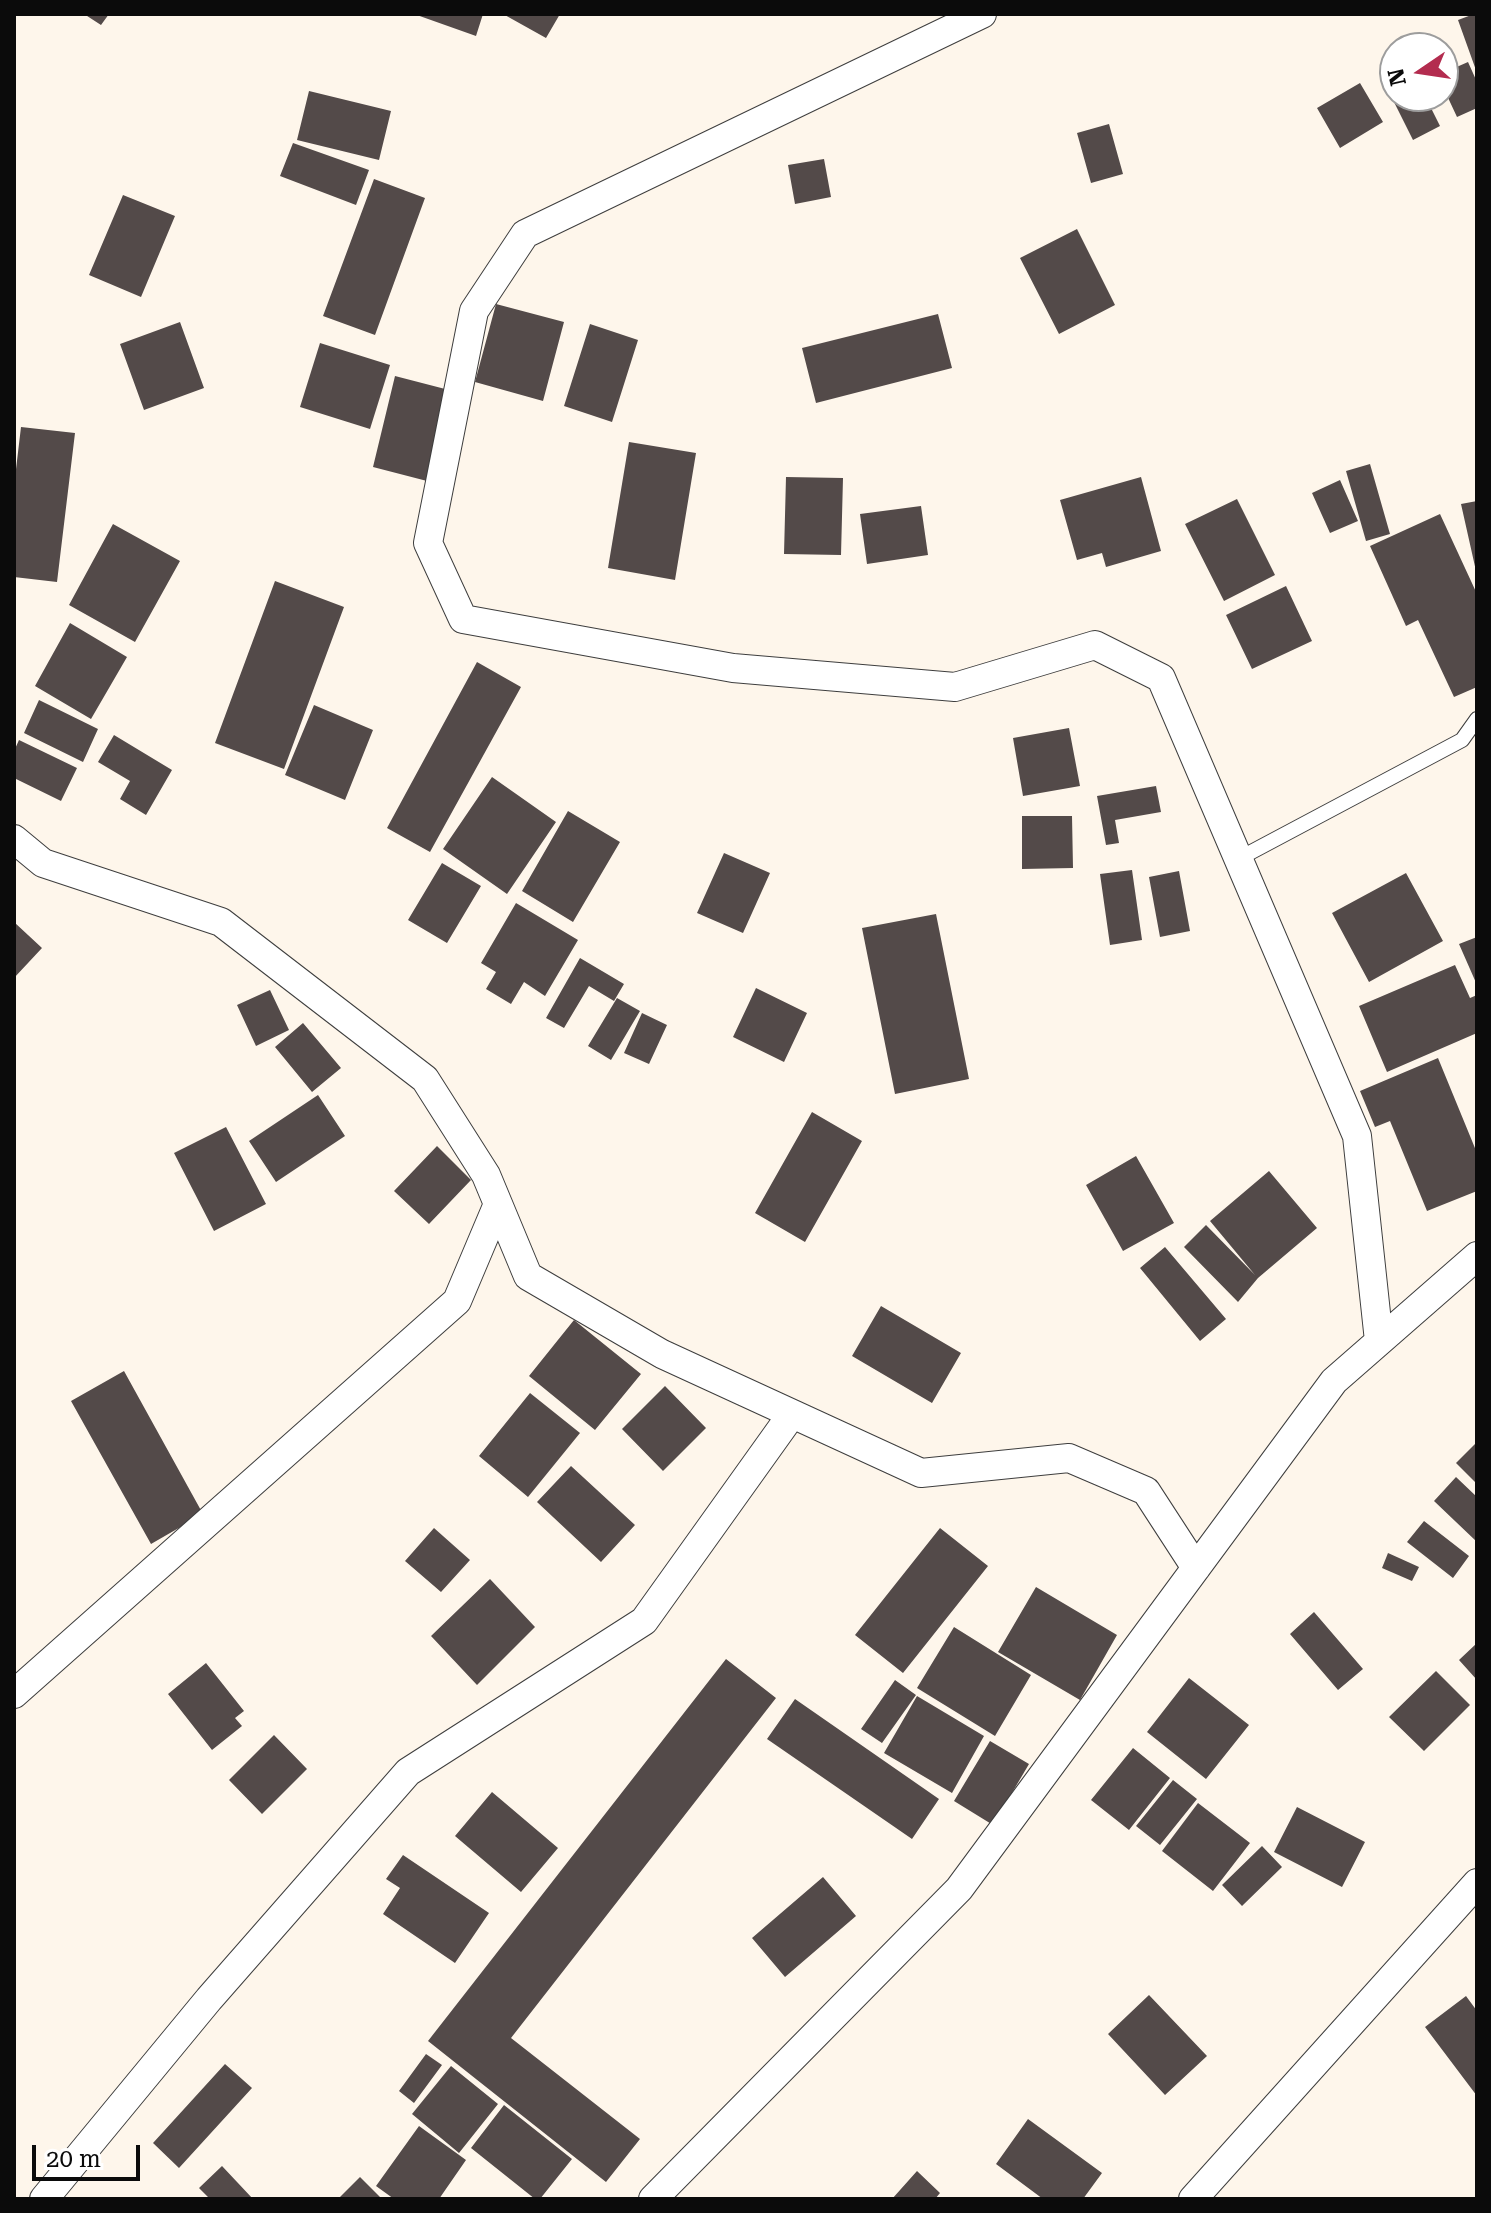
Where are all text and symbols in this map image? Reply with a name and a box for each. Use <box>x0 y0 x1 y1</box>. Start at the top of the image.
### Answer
north arrow <box>1379 32 1459 112</box>
text: N <box>1383 66 1411 88</box>
scale bar <box>36 2129 144 2179</box>
text: 20 m <box>46 2145 101 2173</box>

